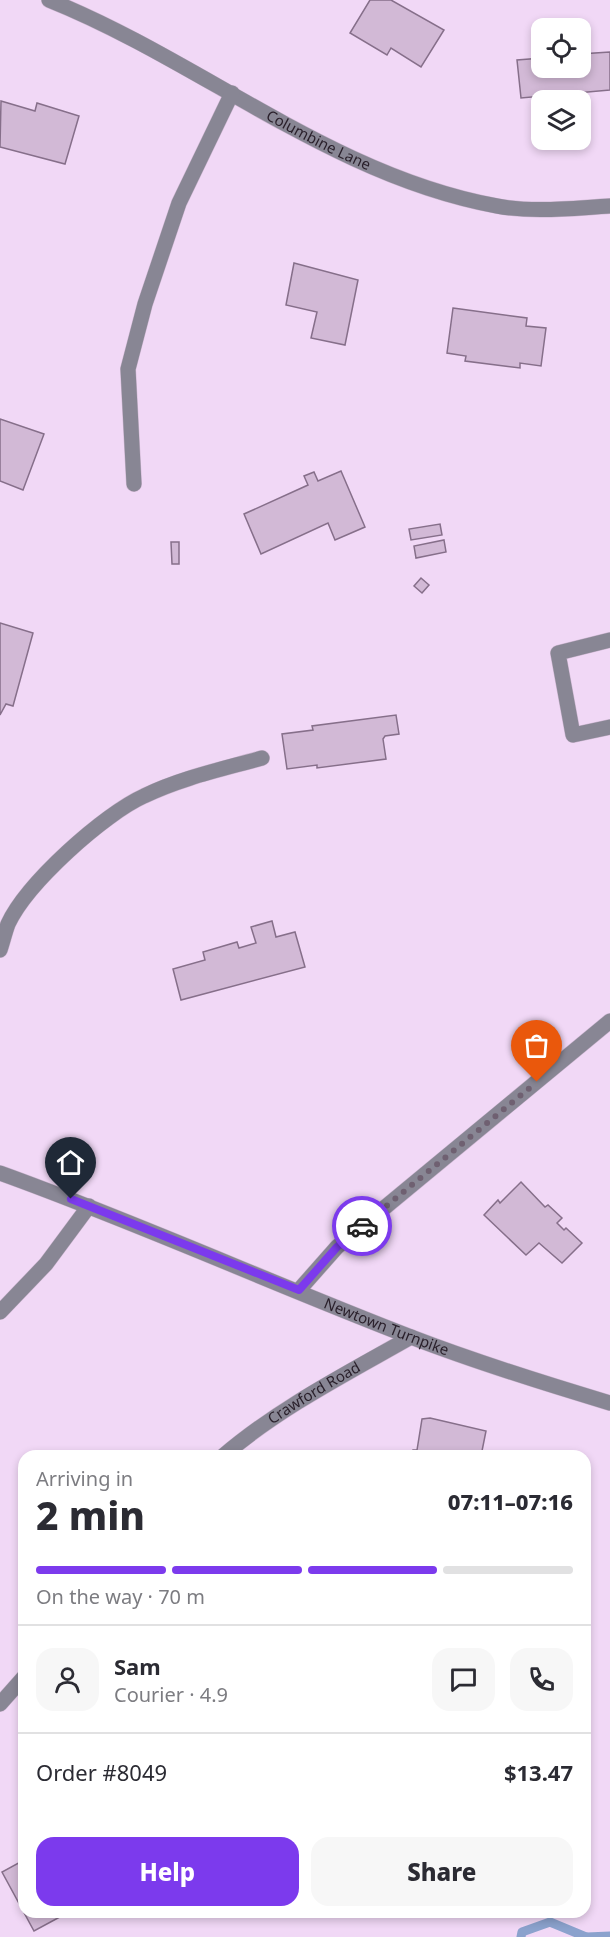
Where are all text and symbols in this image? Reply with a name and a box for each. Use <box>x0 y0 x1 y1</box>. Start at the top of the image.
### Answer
map controls <box>531 18 591 150</box>
button: locate <box>531 18 591 78</box>
button: layers <box>531 90 591 150</box>
street label: Columbine Lane <box>263 105 374 174</box>
pin <box>511 1020 562 1082</box>
icon: bag <box>520 1029 553 1062</box>
pin <box>45 1137 96 1199</box>
icon: home <box>54 1146 87 1179</box>
courier <box>332 1196 392 1256</box>
icon: car <box>346 1210 379 1243</box>
street label: Newtown Turnpike <box>321 1293 452 1359</box>
street label: Crawford Road <box>263 1356 364 1428</box>
text: Arriving in <box>36 1465 133 1492</box>
text: 07:11–07:16 <box>448 1486 573 1516</box>
text: 2 min <box>36 1488 145 1541</box>
text: On the way · 70 m <box>36 1583 205 1610</box>
button: person <box>36 1648 99 1711</box>
button: chat <box>432 1648 495 1711</box>
button: phone <box>510 1648 573 1711</box>
text: Sam <box>114 1651 161 1681</box>
text: Courier · 4.9 <box>114 1681 228 1708</box>
text: Order #8049 <box>36 1757 167 1787</box>
text: $13.47 <box>504 1757 573 1787</box>
button: Help <box>36 1837 299 1906</box>
button: Share <box>311 1837 573 1906</box>

